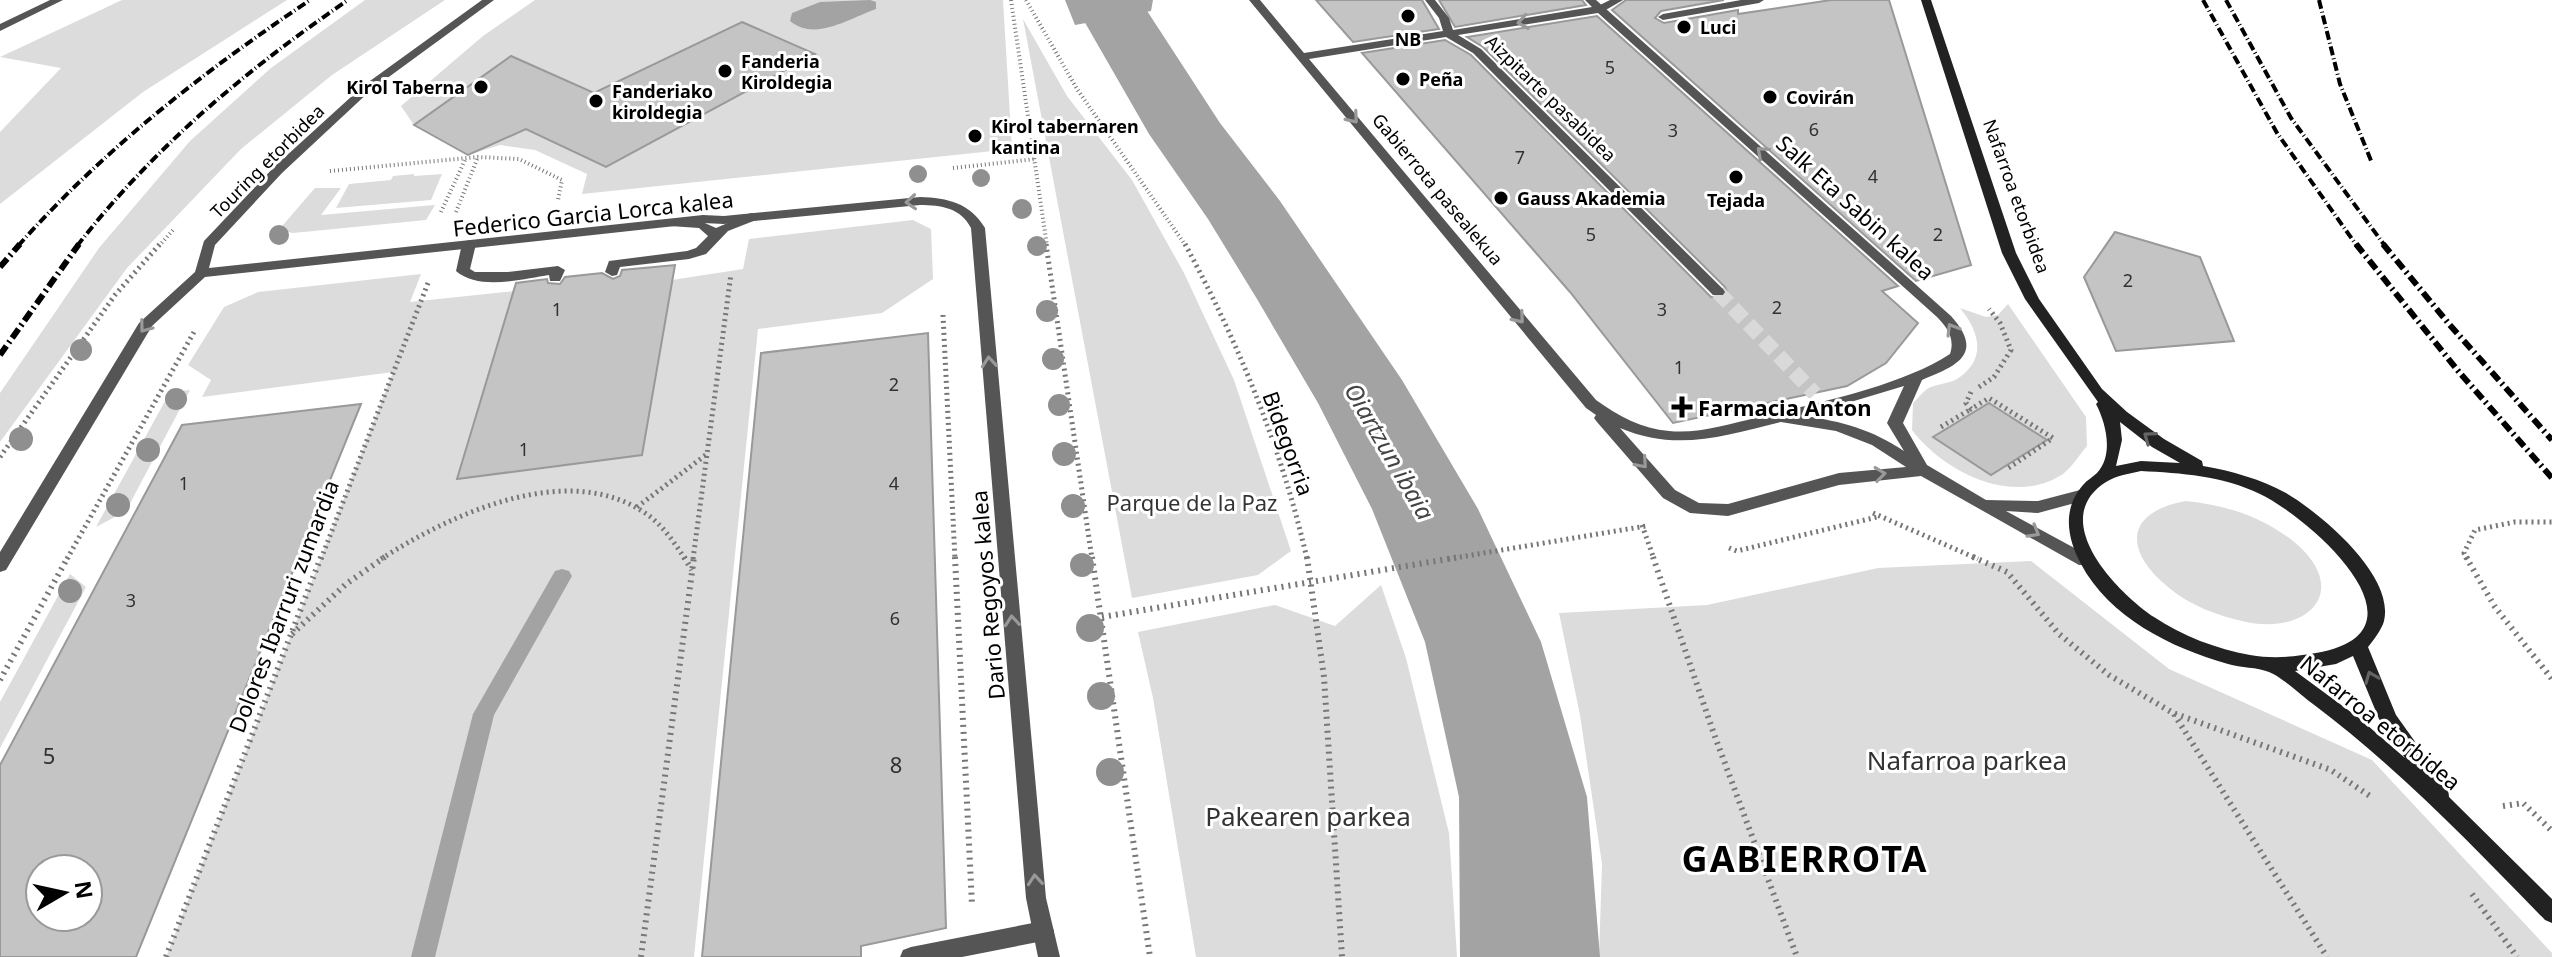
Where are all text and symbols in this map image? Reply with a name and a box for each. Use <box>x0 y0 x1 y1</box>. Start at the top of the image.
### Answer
marker: NB <box>1399 7 1417 25</box>
one-way arrow <box>1517 13 1530 30</box>
place label: Luci <box>1700 15 1736 39</box>
marker: Luci <box>1675 18 1693 36</box>
place label: NB <box>1395 27 1421 51</box>
street label: Aizpitarte pasabidea <box>1481 29 1621 167</box>
place label: Fanderia Kiroldegia <box>741 49 832 94</box>
house number: 5 <box>1605 55 1615 79</box>
marker: Fanderia Kiroldegia <box>716 62 734 80</box>
place label: Peña <box>1419 67 1463 91</box>
marker: Peña <box>1394 70 1412 88</box>
place label: Kirol Taberna <box>346 75 465 99</box>
marker: Kirol Taberna <box>472 78 490 96</box>
place label: Fanderiako kiroldegia <box>612 79 713 124</box>
place label: Covirán <box>1786 85 1854 109</box>
marker: Covirán <box>1761 88 1779 106</box>
marker: Fanderiako kiroldegia <box>587 92 605 110</box>
street label: Touring etorbidea <box>205 99 329 223</box>
street label: Gabierrota pasealekua <box>1367 108 1509 270</box>
one-way arrow <box>1343 109 1357 124</box>
place label: Kirol tabernaren kantina <box>991 114 1139 159</box>
street label: Nafarroa etorbidea <box>1978 116 2056 276</box>
house number: 6 <box>1809 117 1819 141</box>
house number: 3 <box>1668 118 1678 142</box>
marker: Kirol tabernaren kantina <box>966 127 984 145</box>
street label: Salk Eta Sabin kalea <box>1770 128 1942 286</box>
house number: 7 <box>1515 145 1525 169</box>
one-way arrow <box>1757 148 1772 162</box>
house number: 4 <box>1868 164 1878 188</box>
marker: Tejada <box>1727 168 1745 186</box>
street label: Federico Garcia Lorca kalea <box>451 183 735 243</box>
place label: Gauss Akademia <box>1517 186 1666 210</box>
place label: Tejada <box>1707 188 1765 212</box>
marker: Gauss Akademia <box>1492 189 1510 207</box>
one-way arrow <box>904 193 917 210</box>
house number: 5 <box>1586 222 1596 246</box>
house number: 2 <box>1933 222 1943 246</box>
house number: 2 <box>2123 268 2133 292</box>
house number: 2 <box>1772 295 1782 319</box>
house number: 1 <box>552 297 562 321</box>
house number: 3 <box>1657 297 1667 321</box>
one-way arrow <box>1509 309 1524 323</box>
one-way arrow <box>140 318 155 333</box>
one-way arrow <box>1947 323 1962 337</box>
one-way arrow <box>981 355 998 368</box>
house number: 1 <box>1674 355 1684 379</box>
house number: 2 <box>889 372 899 396</box>
water label: Oiartzun ibaia <box>1337 377 1443 526</box>
street label: Bidegorria <box>1256 387 1322 499</box>
place label: Farmacia Anton <box>1698 392 1872 422</box>
marker: Farmacia Anton <box>1673 398 1691 416</box>
one-way arrow <box>2144 432 2158 447</box>
house number: 1 <box>519 437 529 461</box>
one-way arrow <box>1632 453 1647 468</box>
one-way arrow <box>1873 466 1887 483</box>
house number: 1 <box>179 471 189 495</box>
house number: 4 <box>889 471 899 495</box>
street label: Dolores Ibarruri zumardia <box>221 475 345 737</box>
park label: Parque de la Paz <box>1107 487 1277 517</box>
street label: Dario Regoyos kalea <box>963 489 1011 701</box>
one-way arrow <box>2025 522 2040 538</box>
house number: 3 <box>126 588 136 612</box>
house number: 6 <box>890 606 900 630</box>
one-way arrow <box>1004 614 1021 627</box>
street label: Nafarroa etorbidea <box>2295 648 2467 796</box>
one-way arrow <box>2365 671 2381 685</box>
house number: 5 <box>43 740 55 770</box>
park label: Nafarroa parkea <box>1867 742 2067 778</box>
house number: 8 <box>890 749 902 779</box>
park label: Pakearen parkea <box>1205 798 1411 834</box>
district label: GABIERROTA <box>1682 834 1928 883</box>
north arrow <box>24 853 104 933</box>
one-way arrow <box>1026 873 1043 886</box>
text: N <box>69 879 101 901</box>

